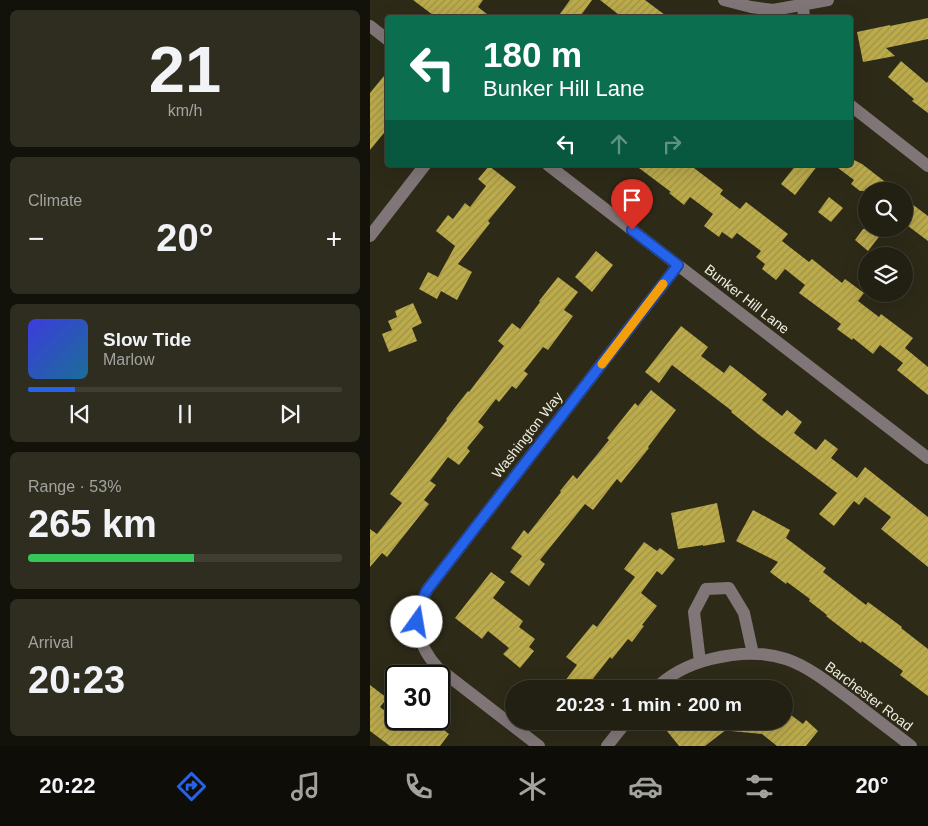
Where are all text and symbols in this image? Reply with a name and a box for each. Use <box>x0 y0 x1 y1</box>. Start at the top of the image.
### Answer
text: 21 <box>149 33 221 106</box>
icon: left <box>400 35 465 100</box>
text: 180 m <box>483 35 582 74</box>
text: Bunker Hill Lane <box>483 76 644 101</box>
text: km/h <box>168 102 202 119</box>
icon: left <box>552 130 580 158</box>
icon: ahead <box>605 130 633 158</box>
icon: right <box>658 130 686 158</box>
pin <box>611 179 653 230</box>
map controls <box>858 182 913 302</box>
button: search <box>858 182 913 237</box>
icon: arrive <box>618 186 646 214</box>
text: Climate <box>28 192 82 209</box>
text: 20° <box>156 217 214 259</box>
text: − <box>28 223 44 254</box>
text: + <box>326 223 342 254</box>
button: layers <box>858 247 913 302</box>
street label: Bunker Hill Lane <box>702 261 793 337</box>
text: Slow Tide <box>103 329 191 350</box>
text: Marlow <box>103 351 155 368</box>
street label: Washington Way <box>488 389 566 481</box>
icon: previous <box>66 400 94 428</box>
icon: pause <box>171 400 199 428</box>
icon: next <box>276 400 304 428</box>
text: Range · 53% <box>28 478 121 495</box>
text: 265 km <box>28 503 157 545</box>
position arrow <box>390 595 442 647</box>
text: Arrival <box>28 634 73 651</box>
street label: Barchester Road <box>822 658 916 734</box>
text: 20:23 <box>28 659 125 701</box>
speed limit sign: 30 <box>385 665 450 730</box>
text: 20:23 · 1 min · 200 m <box>556 694 742 715</box>
icon: directions <box>174 769 209 804</box>
icon: music <box>288 769 323 804</box>
icon: phone <box>401 769 436 804</box>
icon: climate <box>515 769 550 804</box>
icon: car <box>628 769 663 804</box>
icon: filters <box>742 769 777 804</box>
text: 20:22 <box>39 773 96 798</box>
text: 20° <box>855 773 889 798</box>

